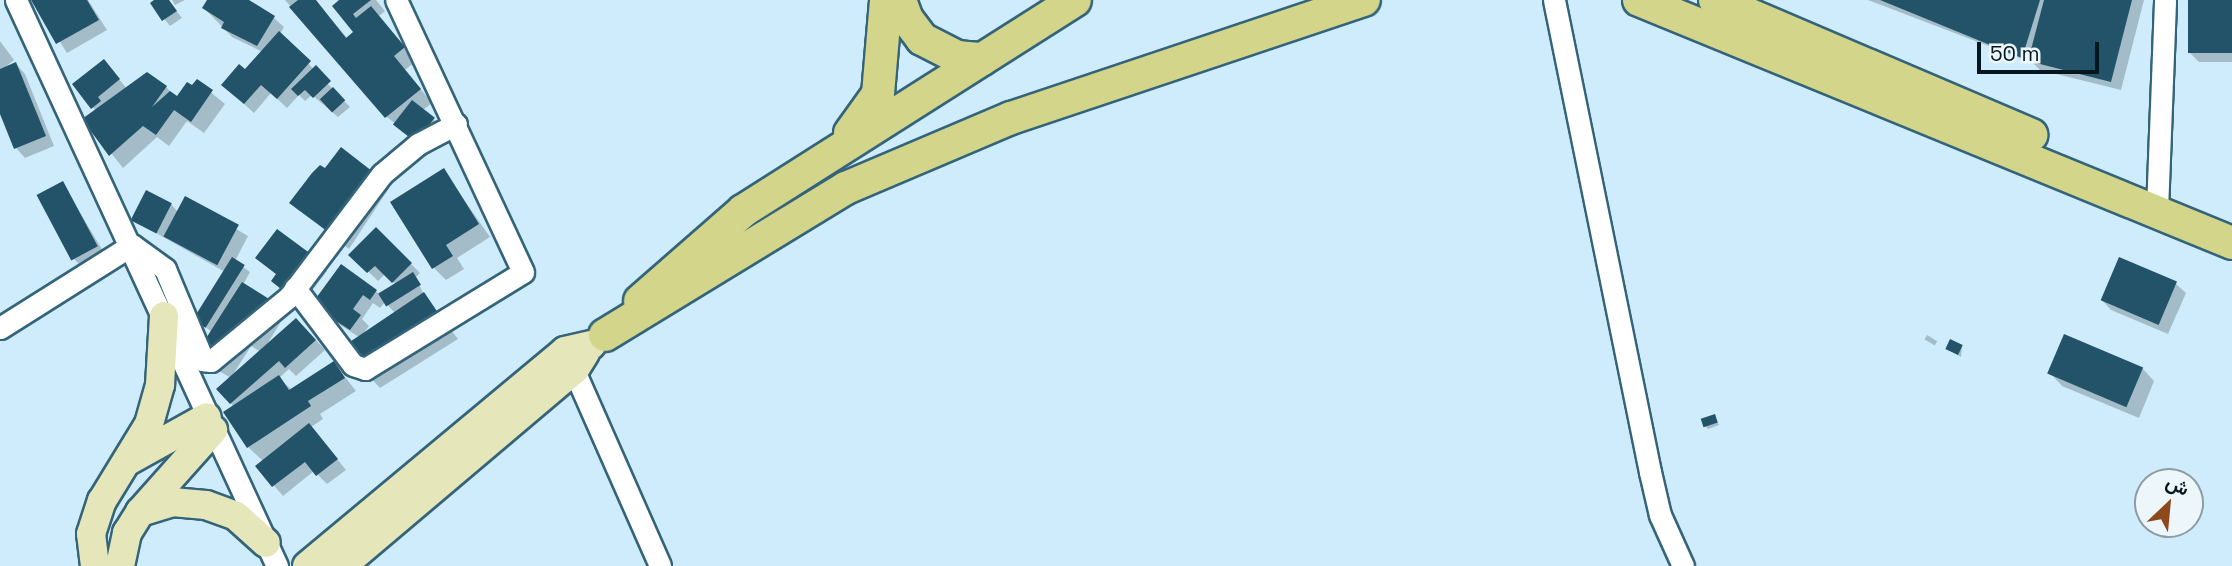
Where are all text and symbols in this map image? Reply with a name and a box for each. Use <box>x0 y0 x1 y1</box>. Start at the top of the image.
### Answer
scale bar <box>1980 28 2102 72</box>
text: 50 m <box>1990 40 2040 67</box>
north arrow <box>2134 468 2204 538</box>
text: ش <box>2162 469 2193 502</box>

